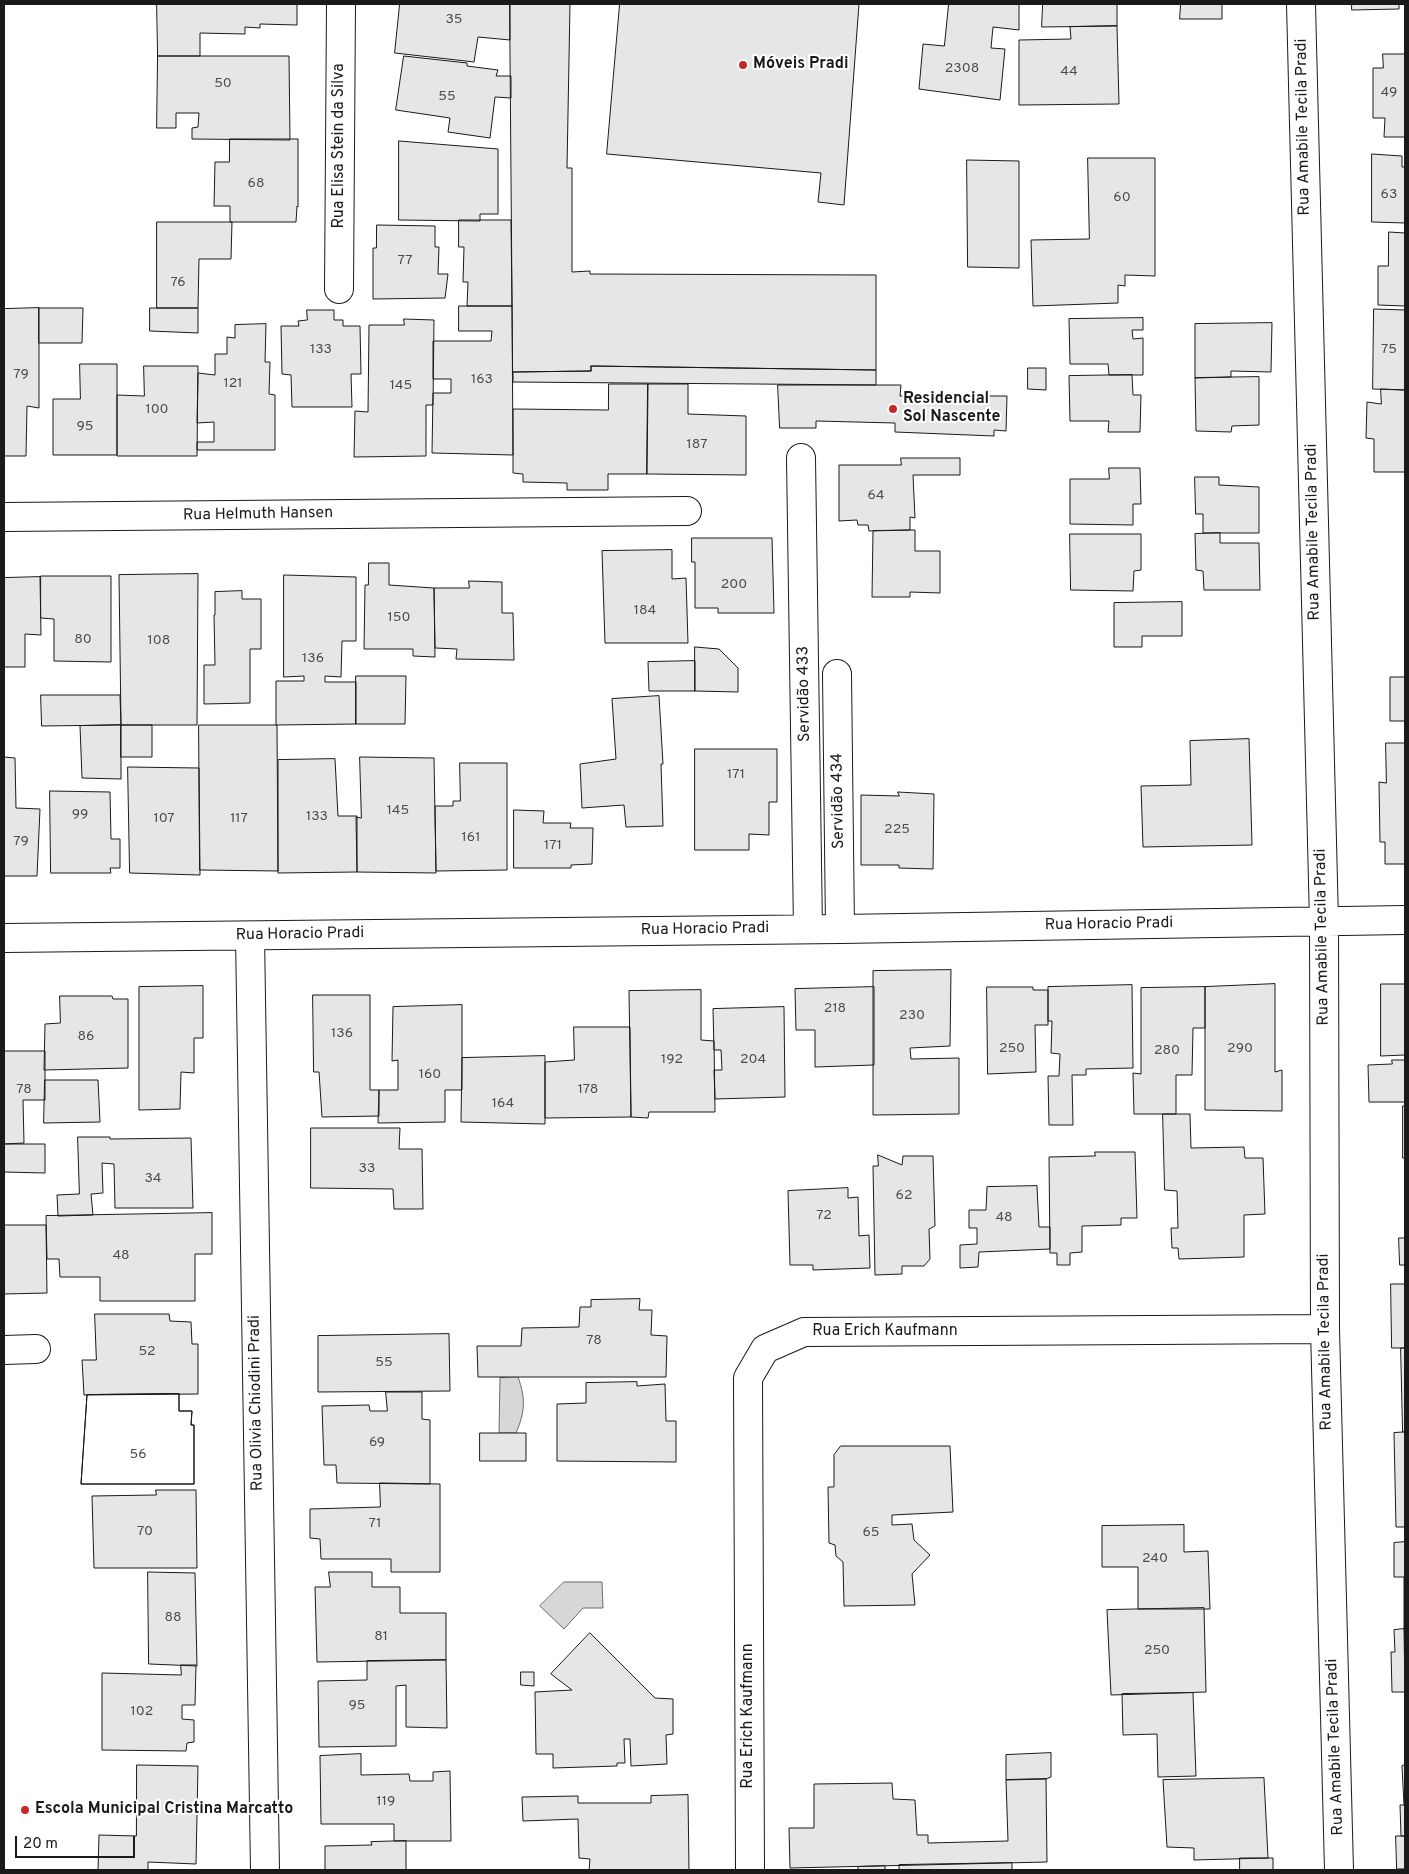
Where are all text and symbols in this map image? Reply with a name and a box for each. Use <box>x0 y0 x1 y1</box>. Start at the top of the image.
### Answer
house number: 35 <box>445 12 463 28</box>
street label: Rua Amabile Tecila Pradi <box>1293 38 1315 216</box>
place label: Móveis Pradi <box>753 55 849 75</box>
marker: Móveis Pradi <box>737 59 749 71</box>
house number: 2308 <box>945 61 979 77</box>
street label: Rua Elisa Stein da Silva <box>330 63 350 229</box>
house number: 44 <box>1060 64 1078 80</box>
house number: 50 <box>214 76 232 92</box>
house number: 49 <box>1381 85 1397 101</box>
house number: 55 <box>438 89 456 105</box>
house number: 68 <box>248 176 264 192</box>
house number: 63 <box>1381 187 1397 203</box>
house number: 60 <box>1113 190 1131 206</box>
house number: 77 <box>397 253 413 269</box>
house number: 76 <box>171 275 185 291</box>
house number: 133 <box>310 342 332 358</box>
house number: 75 <box>1381 342 1397 358</box>
house number: 79 <box>13 367 29 383</box>
house number: 163 <box>471 372 493 388</box>
house number: 121 <box>223 376 243 392</box>
house number: 145 <box>390 378 412 394</box>
place label: Residencial Sol Nascente <box>903 390 1000 428</box>
house number: 100 <box>145 402 169 418</box>
marker: Residencial Sol Nascente <box>887 403 899 415</box>
house number: 95 <box>76 419 94 435</box>
house number: 187 <box>687 437 707 453</box>
street label: Rua Amabile Tecila Pradi <box>1303 443 1325 621</box>
house number: 64 <box>867 488 885 504</box>
street label: Rua Helmuth Hansen <box>183 504 333 526</box>
house number: 200 <box>721 577 747 593</box>
house number: 184 <box>634 603 656 619</box>
house number: 150 <box>388 610 410 626</box>
house number: 80 <box>74 632 92 648</box>
house number: 108 <box>148 633 170 649</box>
street label: Servidão 433 <box>795 646 815 742</box>
house number: 136 <box>302 651 324 667</box>
street label: Servidão 434 <box>829 753 849 849</box>
house number: 171 <box>727 767 745 783</box>
house number: 145 <box>387 803 409 819</box>
house number: 99 <box>72 807 88 823</box>
house number: 133 <box>306 809 328 825</box>
house number: 107 <box>153 811 175 827</box>
house number: 117 <box>230 811 248 827</box>
house number: 225 <box>884 822 910 838</box>
house number: 161 <box>462 830 480 846</box>
house number: 79 <box>13 834 29 850</box>
house number: 171 <box>544 838 562 854</box>
street label: Rua Amabile Tecila Pradi <box>1312 848 1334 1026</box>
street label: Rua Horacio Pradi <box>1044 914 1174 936</box>
street label: Rua Horacio Pradi <box>640 919 770 941</box>
street label: Rua Horacio Pradi <box>235 924 365 946</box>
house number: 218 <box>824 1001 846 1017</box>
house number: 230 <box>899 1008 925 1024</box>
house number: 136 <box>331 1026 353 1042</box>
house number: 86 <box>78 1029 94 1045</box>
house number: 250 <box>999 1041 1025 1057</box>
house number: 290 <box>1227 1041 1253 1057</box>
house number: 280 <box>1154 1043 1180 1059</box>
house number: 192 <box>661 1052 683 1068</box>
house number: 204 <box>740 1052 766 1068</box>
house number: 160 <box>419 1067 441 1083</box>
house number: 78 <box>16 1082 32 1098</box>
house number: 178 <box>578 1082 598 1098</box>
house number: 164 <box>492 1096 514 1112</box>
house number: 33 <box>359 1161 375 1177</box>
house number: 34 <box>144 1171 162 1187</box>
house number: 62 <box>896 1188 912 1204</box>
house number: 72 <box>816 1208 832 1224</box>
house number: 48 <box>995 1210 1013 1226</box>
house number: 48 <box>112 1248 130 1264</box>
street label: Rua Amabile Tecila Pradi <box>1315 1253 1337 1431</box>
street label: Rua Olivia Chiodini Pradi <box>246 1315 268 1491</box>
street label: Rua Erich Kaufmann <box>812 1322 958 1342</box>
house number: 78 <box>586 1333 602 1349</box>
house number: 52 <box>138 1344 156 1360</box>
house number: 55 <box>375 1355 393 1371</box>
house number: 69 <box>369 1435 385 1451</box>
house number: 56 <box>129 1447 147 1463</box>
house number: 71 <box>369 1516 381 1532</box>
house number: 70 <box>137 1524 153 1540</box>
house number: 65 <box>862 1525 880 1541</box>
house number: 240 <box>1142 1551 1168 1567</box>
house number: 88 <box>164 1610 182 1626</box>
house number: 81 <box>374 1629 388 1645</box>
street label: Rua Erich Kaufmann <box>739 1643 759 1789</box>
house number: 250 <box>1144 1643 1170 1659</box>
street label: Rua Amabile Tecila Pradi <box>1323 1658 1349 1836</box>
house number: 95 <box>348 1698 366 1714</box>
house number: 102 <box>131 1704 153 1720</box>
house number: 119 <box>377 1794 395 1810</box>
place label: Escola Municipal Cristina Marcatto <box>35 1800 293 1820</box>
marker: Escola Municipal Cristina Marcatto <box>19 1804 31 1816</box>
scale bar <box>18 1826 138 1858</box>
text: 20 m <box>23 1835 58 1854</box>

